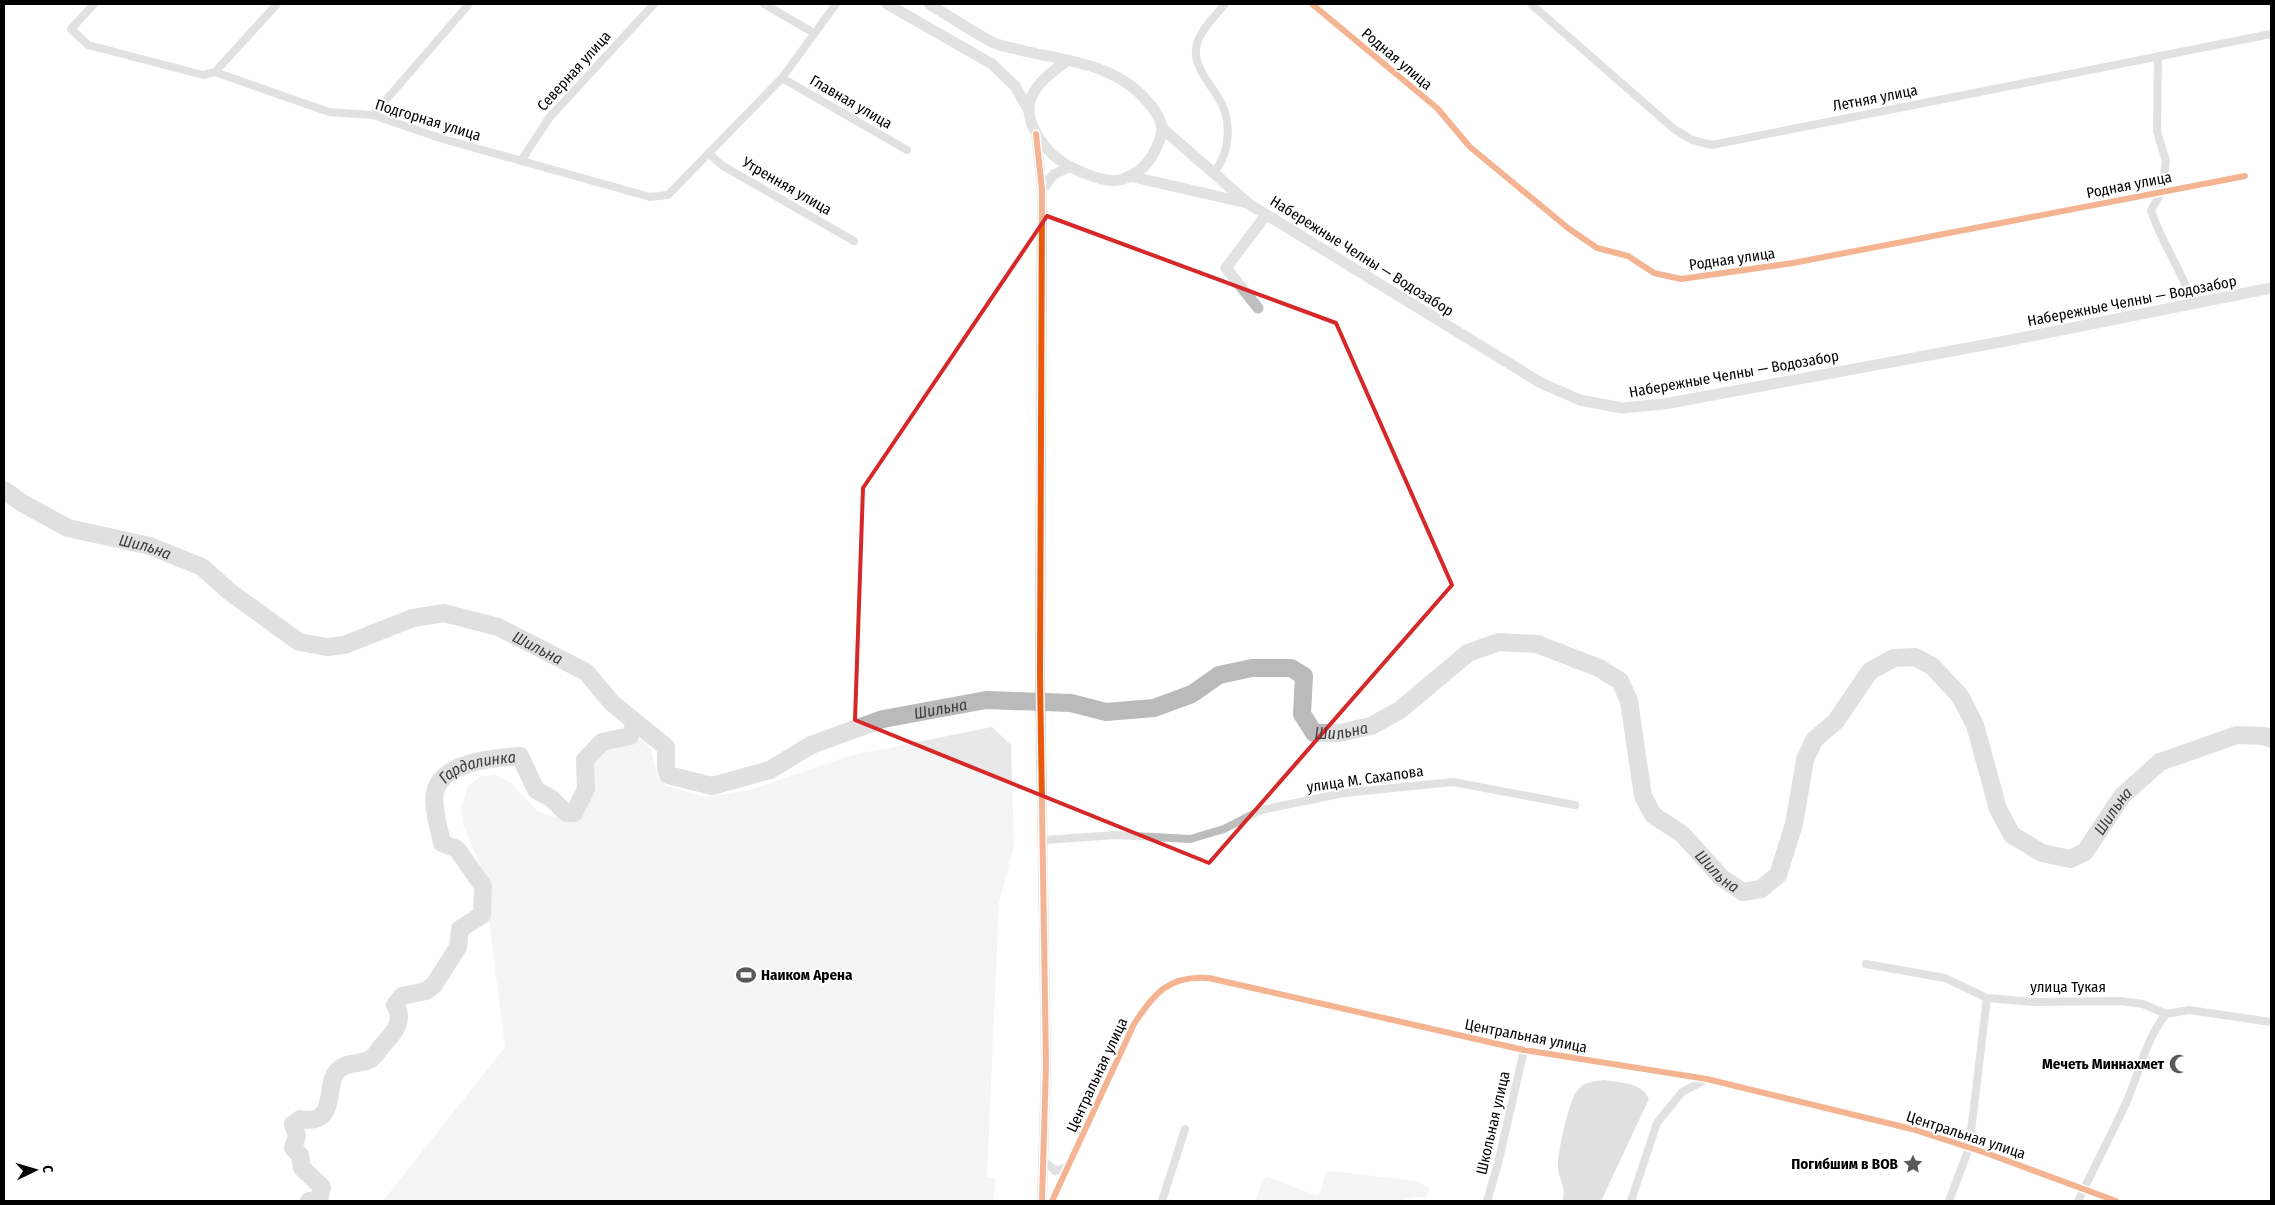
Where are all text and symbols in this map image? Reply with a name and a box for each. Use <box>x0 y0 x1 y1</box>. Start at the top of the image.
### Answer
street label: Родная улица <box>1358 24 1436 94</box>
street label: Северная улица <box>533 27 615 115</box>
street label: Главная улица <box>807 71 895 133</box>
street label: Летняя улица <box>1831 81 1919 115</box>
street label: Подгорная улица <box>373 95 483 145</box>
street label: Утренняя улица <box>738 153 835 219</box>
street label: Родная улица <box>2085 168 2173 202</box>
street label: Набережные Челны — Водозабор <box>1267 192 1457 320</box>
street label: Родная улица <box>1688 244 1776 274</box>
street label: Набережные Челны — Водозабор <box>2026 272 2238 330</box>
street label: Набережные Челны — Водозабор <box>1628 347 1840 401</box>
water label: Шильна <box>117 530 174 563</box>
water label: Шильна <box>510 627 566 668</box>
water label: Шильна <box>912 694 969 723</box>
water label: Шильна <box>1314 717 1370 743</box>
water label: Гардалинка <box>434 747 516 787</box>
street label: улица М. Сахапова <box>1306 762 1424 796</box>
water label: Шильна <box>2090 783 2135 838</box>
water label: Шильна <box>1691 846 1743 896</box>
sports icon: Наиком Арена <box>735 964 757 986</box>
place label: Наиком Арена <box>761 966 853 984</box>
street label: улица Тукая <box>2030 978 2106 996</box>
street label: Центральная улица <box>1063 1015 1131 1135</box>
street label: Центральная улица <box>1463 1015 1589 1057</box>
mosque icon: Мечеть Миннахмет <box>2168 1053 2190 1075</box>
place label: Мечеть Миннахмет <box>2042 1055 2165 1073</box>
street label: Школьная улица <box>1472 1070 1514 1176</box>
street label: Центральная улица <box>1904 1107 2028 1163</box>
north arrow <box>10 1145 60 1195</box>
place icon: Погибшим в ВОВ <box>1902 1153 1924 1175</box>
place label: Погибшим в ВОВ <box>1791 1155 1899 1173</box>
text: С <box>39 1165 56 1174</box>

